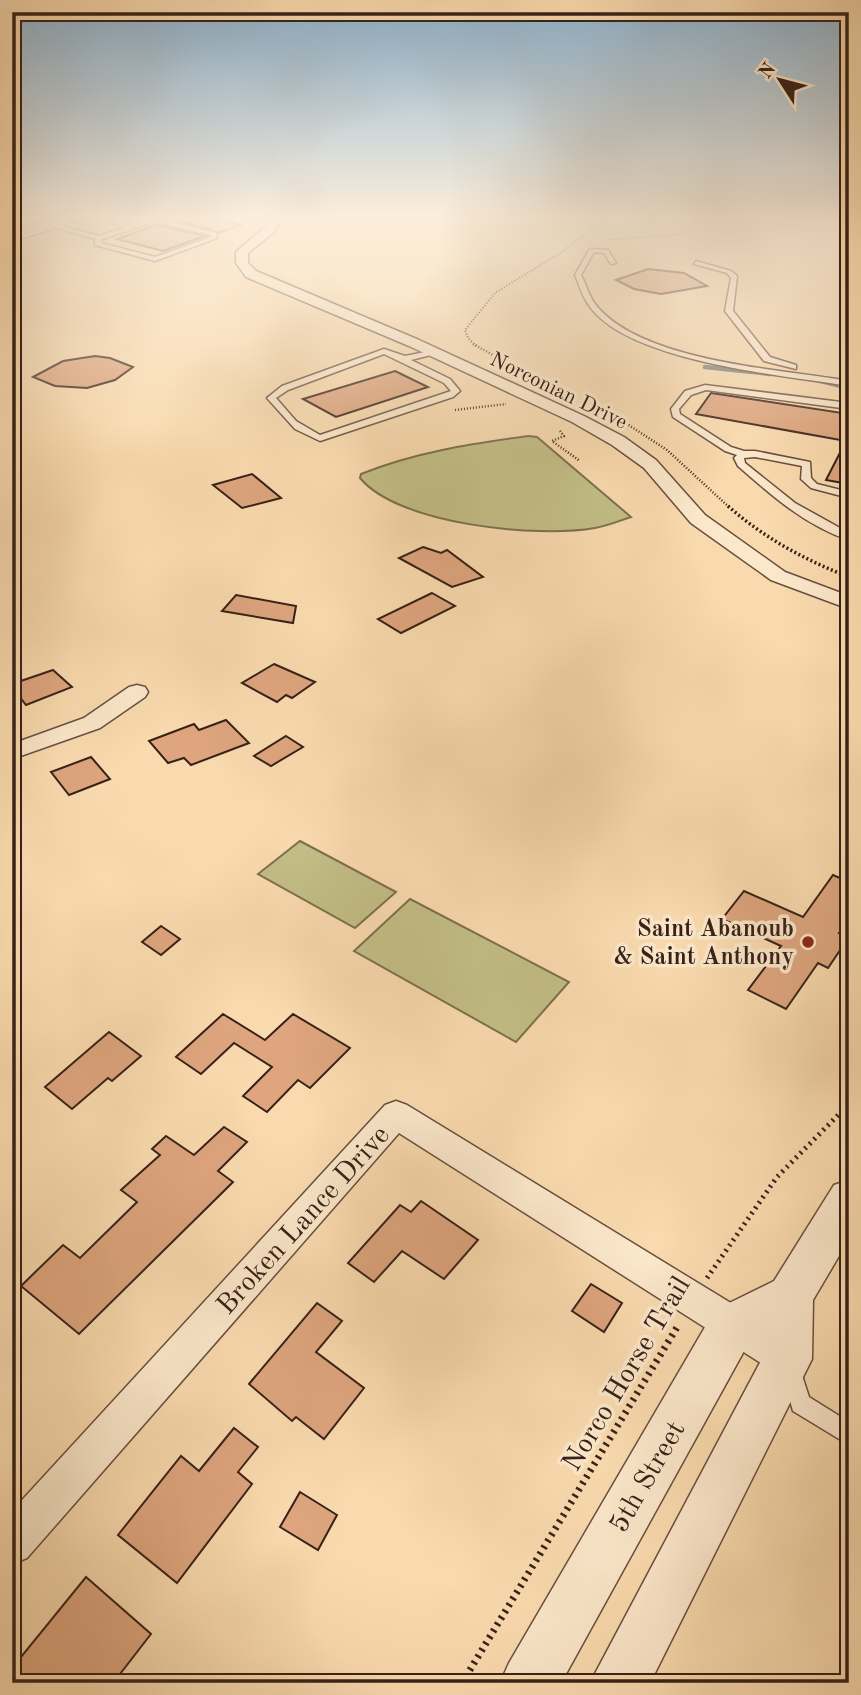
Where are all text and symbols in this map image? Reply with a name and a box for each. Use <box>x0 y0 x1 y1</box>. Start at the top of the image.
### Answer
north arrow <box>746 46 816 116</box>
text: N <box>756 60 781 83</box>
street label: Norconian Drive <box>486 349 630 434</box>
place label: Saint Abanoub & Saint Anthony <box>614 918 794 970</box>
marker: Saint Abanoub & Saint Anthony <box>800 934 816 950</box>
street label: Broken Lance Drive <box>213 1121 396 1321</box>
street label: Norco Horse Trail <box>559 1272 697 1477</box>
street label: 5th Street <box>606 1417 692 1538</box>

